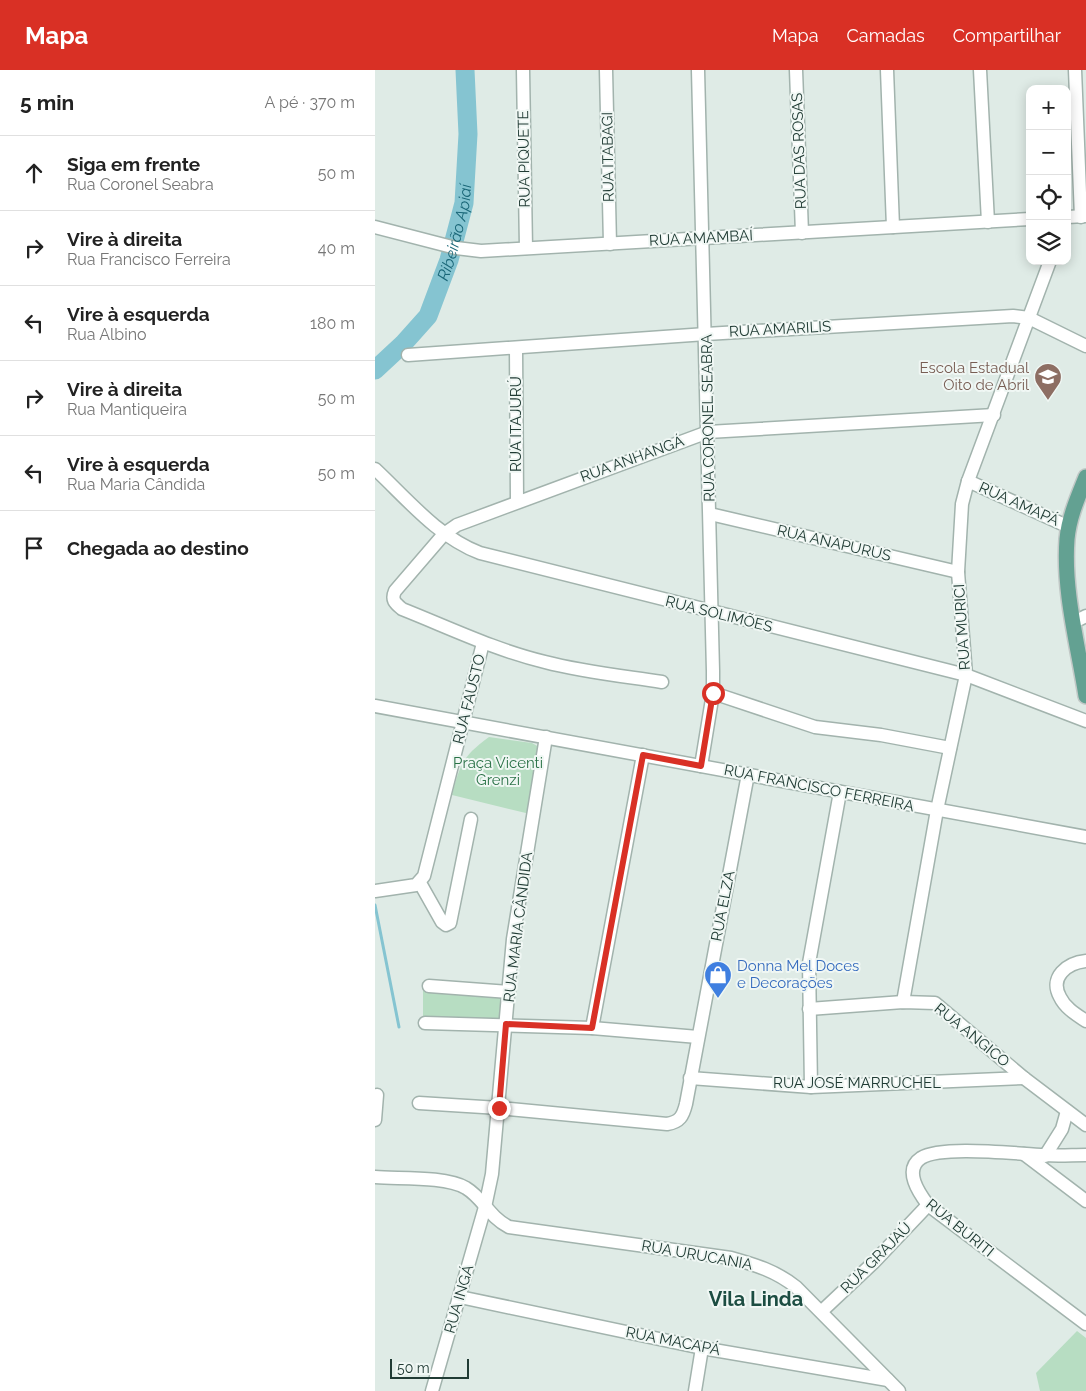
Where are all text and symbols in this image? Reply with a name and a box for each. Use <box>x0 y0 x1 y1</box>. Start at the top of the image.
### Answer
text: Mapa <box>25 21 88 50</box>
text: Mapa <box>772 25 818 46</box>
text: Camadas <box>846 25 925 46</box>
text: Compartilhar <box>953 25 1061 46</box>
map controls <box>1026 85 1071 265</box>
button: + <box>1026 85 1071 130</box>
text: 5 min <box>20 90 74 115</box>
street label: RUA DAS ROSAS <box>788 92 810 210</box>
text: A pé · 370 m <box>265 93 355 112</box>
street label: RUA PIQUETE <box>514 110 534 208</box>
street label: RUA ITABAGI <box>598 112 618 202</box>
button: − <box>1026 130 1071 175</box>
text: Siga em frente <box>67 153 200 175</box>
icon: ahead <box>20 159 48 187</box>
text: 50 m <box>318 164 355 183</box>
text: Rua Coronel Seabra <box>67 175 214 194</box>
button: locate <box>1026 175 1071 220</box>
water label: Ribeirão Apiaí <box>433 182 475 283</box>
button: layers <box>1026 220 1071 265</box>
street label: RUA AMAMBAÍ <box>649 226 754 250</box>
text: Vire à direita <box>67 228 182 250</box>
icon: right <box>20 234 48 262</box>
text: 40 m <box>318 239 355 258</box>
text: Rua Francisco Ferreira <box>67 250 231 269</box>
text: Vire à esquerda <box>67 303 210 325</box>
icon: left <box>20 309 48 337</box>
text: 180 m <box>310 314 355 333</box>
street label: RUA AMARILIS <box>728 317 832 341</box>
text: Rua Albino <box>67 325 147 344</box>
street label: RUA CORONEL SEABRA <box>698 334 718 502</box>
place label: Escola Estadual Oito de Abril <box>919 359 1030 394</box>
school or university icon: Escola Estadual Oito de Abril <box>1033 362 1063 401</box>
street label: RUA ITAJURÚ <box>507 376 525 472</box>
text: Vire à direita <box>67 378 182 400</box>
icon: right <box>20 384 48 412</box>
text: 50 m <box>318 389 355 408</box>
text: Rua Mantiqueira <box>67 400 187 419</box>
street label: RUA ANHANGÁ <box>578 432 686 486</box>
text: Vire à esquerda <box>67 453 210 475</box>
icon: left <box>20 459 48 487</box>
text: 50 m <box>318 464 355 483</box>
text: Rua Maria Cândida <box>67 475 205 494</box>
street label: RUA AMAPÁ <box>976 478 1062 530</box>
street label: RUA ANAPURUS <box>775 521 893 565</box>
icon: arrive <box>20 534 48 562</box>
text: Chegada ao destino <box>67 537 249 559</box>
street label: RUA MURICI <box>950 583 974 671</box>
street label: RUA SOLIMÕES <box>664 592 774 636</box>
street label: RUA FAUSTO <box>449 652 489 746</box>
route start <box>702 682 725 705</box>
park label: Praça Vicenti Grenzi <box>453 754 543 789</box>
street label: RUA FRANCISCO FERREIRA <box>722 761 916 815</box>
street label: RUA MARIA CÂNDIDA <box>500 851 536 1003</box>
street label: RUA ELZA <box>707 869 739 943</box>
place label: Donna Mel Doces e Decorações <box>737 957 859 992</box>
shop icon: Donna Mel Doces e Decorações <box>703 960 733 999</box>
street label: RUA ANGICO <box>931 999 1013 1071</box>
street label: RUA JOSÉ MARRUCHEL <box>773 1074 941 1092</box>
route end <box>488 1097 511 1120</box>
street label: RUA BURITI <box>923 1195 997 1261</box>
street label: RUA GRAJAÚ <box>837 1219 915 1297</box>
street label: RUA URUCANIA <box>640 1236 754 1274</box>
street label: RUA INGÁ <box>441 1263 477 1335</box>
district label: Vila Linda <box>709 1287 803 1311</box>
street label: RUA MACAPÁ <box>624 1323 722 1359</box>
scale bar <box>390 1356 469 1379</box>
text: 50 m <box>397 1360 430 1376</box>

